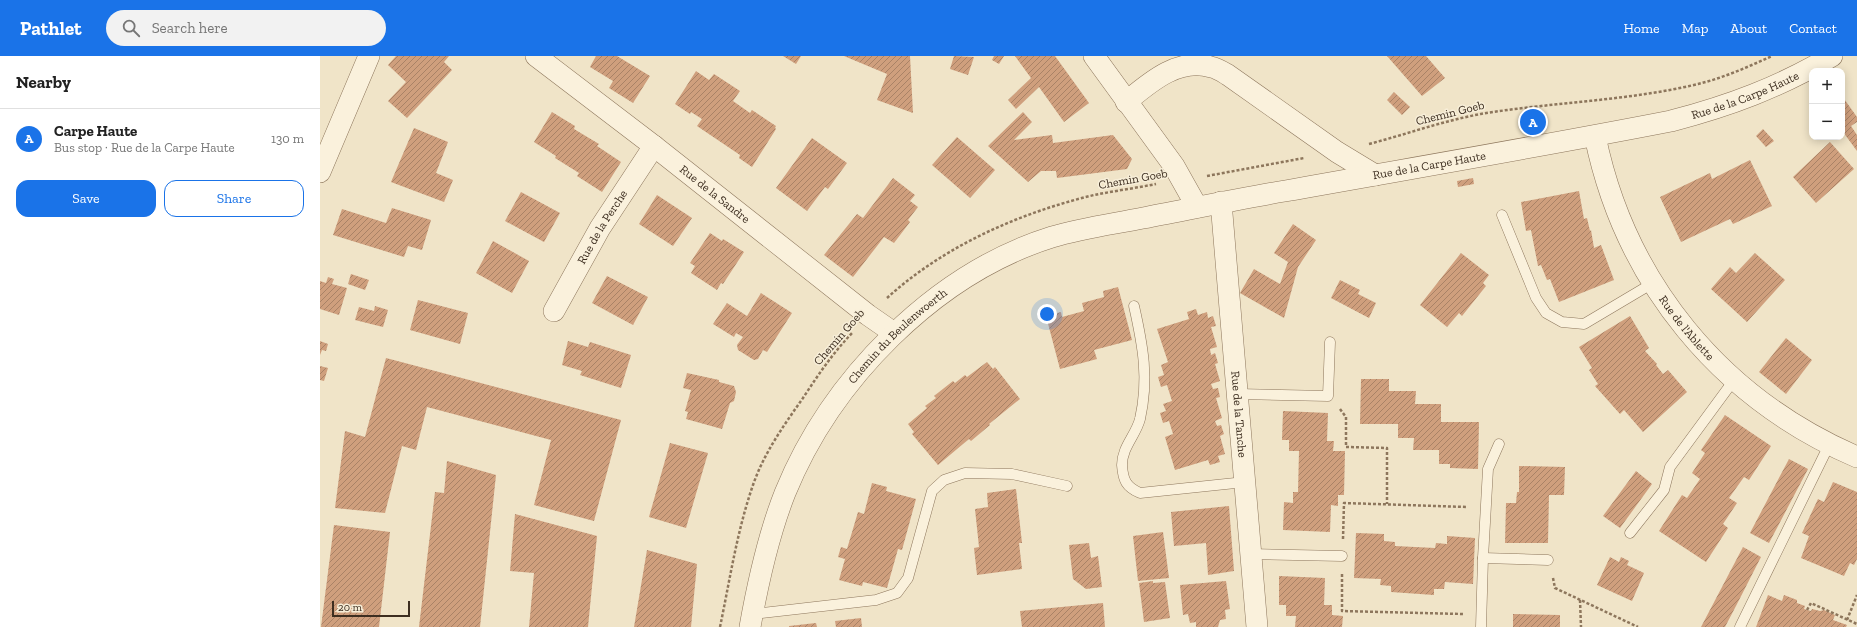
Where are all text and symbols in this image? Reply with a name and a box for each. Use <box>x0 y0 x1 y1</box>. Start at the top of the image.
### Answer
search box <box>106 10 386 46</box>
text: Pathlet <box>20 17 82 40</box>
icon: search <box>120 17 142 39</box>
text: Search here <box>152 19 228 37</box>
text: Home <box>1624 20 1660 37</box>
text: Map <box>1682 20 1708 37</box>
text: About <box>1730 20 1767 37</box>
text: Contact <box>1789 20 1837 37</box>
street label: Rue de la Carpe Haute <box>1690 68 1801 122</box>
map controls <box>1809 68 1845 140</box>
button: + <box>1809 68 1845 104</box>
text: Nearby <box>16 72 71 92</box>
street label: Chemin Goeb <box>1414 98 1486 128</box>
button: − <box>1809 104 1845 140</box>
pin: A <box>1520 107 1546 137</box>
text: Carpe Haute <box>54 122 137 140</box>
text: A <box>25 131 33 146</box>
text: 130 m <box>271 131 304 146</box>
text: Bus stop · Rue de la Carpe Haute <box>54 140 235 155</box>
street label: Rue de la Carpe Haute <box>1372 148 1487 182</box>
street label: Rue de la Sandre <box>677 162 753 226</box>
street label: Chemin Goeb <box>1097 166 1169 192</box>
button: Save <box>16 180 156 217</box>
button: Share <box>164 180 304 217</box>
street label: Rue de la Perche <box>574 187 630 266</box>
street label: Chemin du Beulenwoerth <box>845 285 950 386</box>
street label: Rue de l'Ablette <box>1656 293 1717 364</box>
your location <box>1037 304 1057 324</box>
street label: Chemin Goeb <box>811 306 867 368</box>
street label: Rue de la Tanche <box>1228 370 1250 458</box>
scale bar <box>332 599 410 618</box>
text: 20 m <box>338 601 362 614</box>

